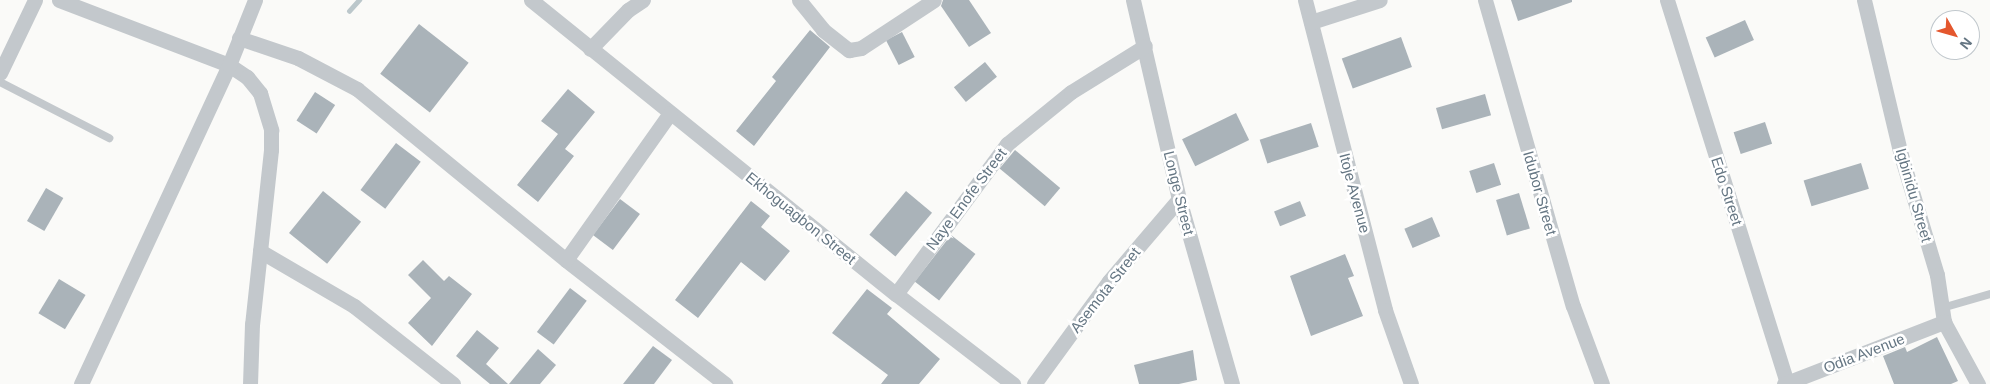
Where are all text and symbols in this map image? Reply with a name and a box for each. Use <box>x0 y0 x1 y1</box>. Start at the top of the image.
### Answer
north arrow <box>1930 10 1980 60</box>
text: N <box>1957 35 1975 53</box>
street label: Naye Enofe Street <box>922 145 1010 253</box>
street label: Igbinidu Street <box>1892 146 1936 244</box>
street label: Longe Street <box>1160 149 1198 237</box>
street label: Idubor Street <box>1519 149 1561 237</box>
street label: Itoje Avenue <box>1336 151 1374 235</box>
street label: Edo Street <box>1707 155 1747 227</box>
street label: Ekhoguagbon Street <box>742 168 860 268</box>
street label: Asemota Street <box>1066 244 1144 336</box>
street label: Odia Avenue <box>1820 329 1908 377</box>

